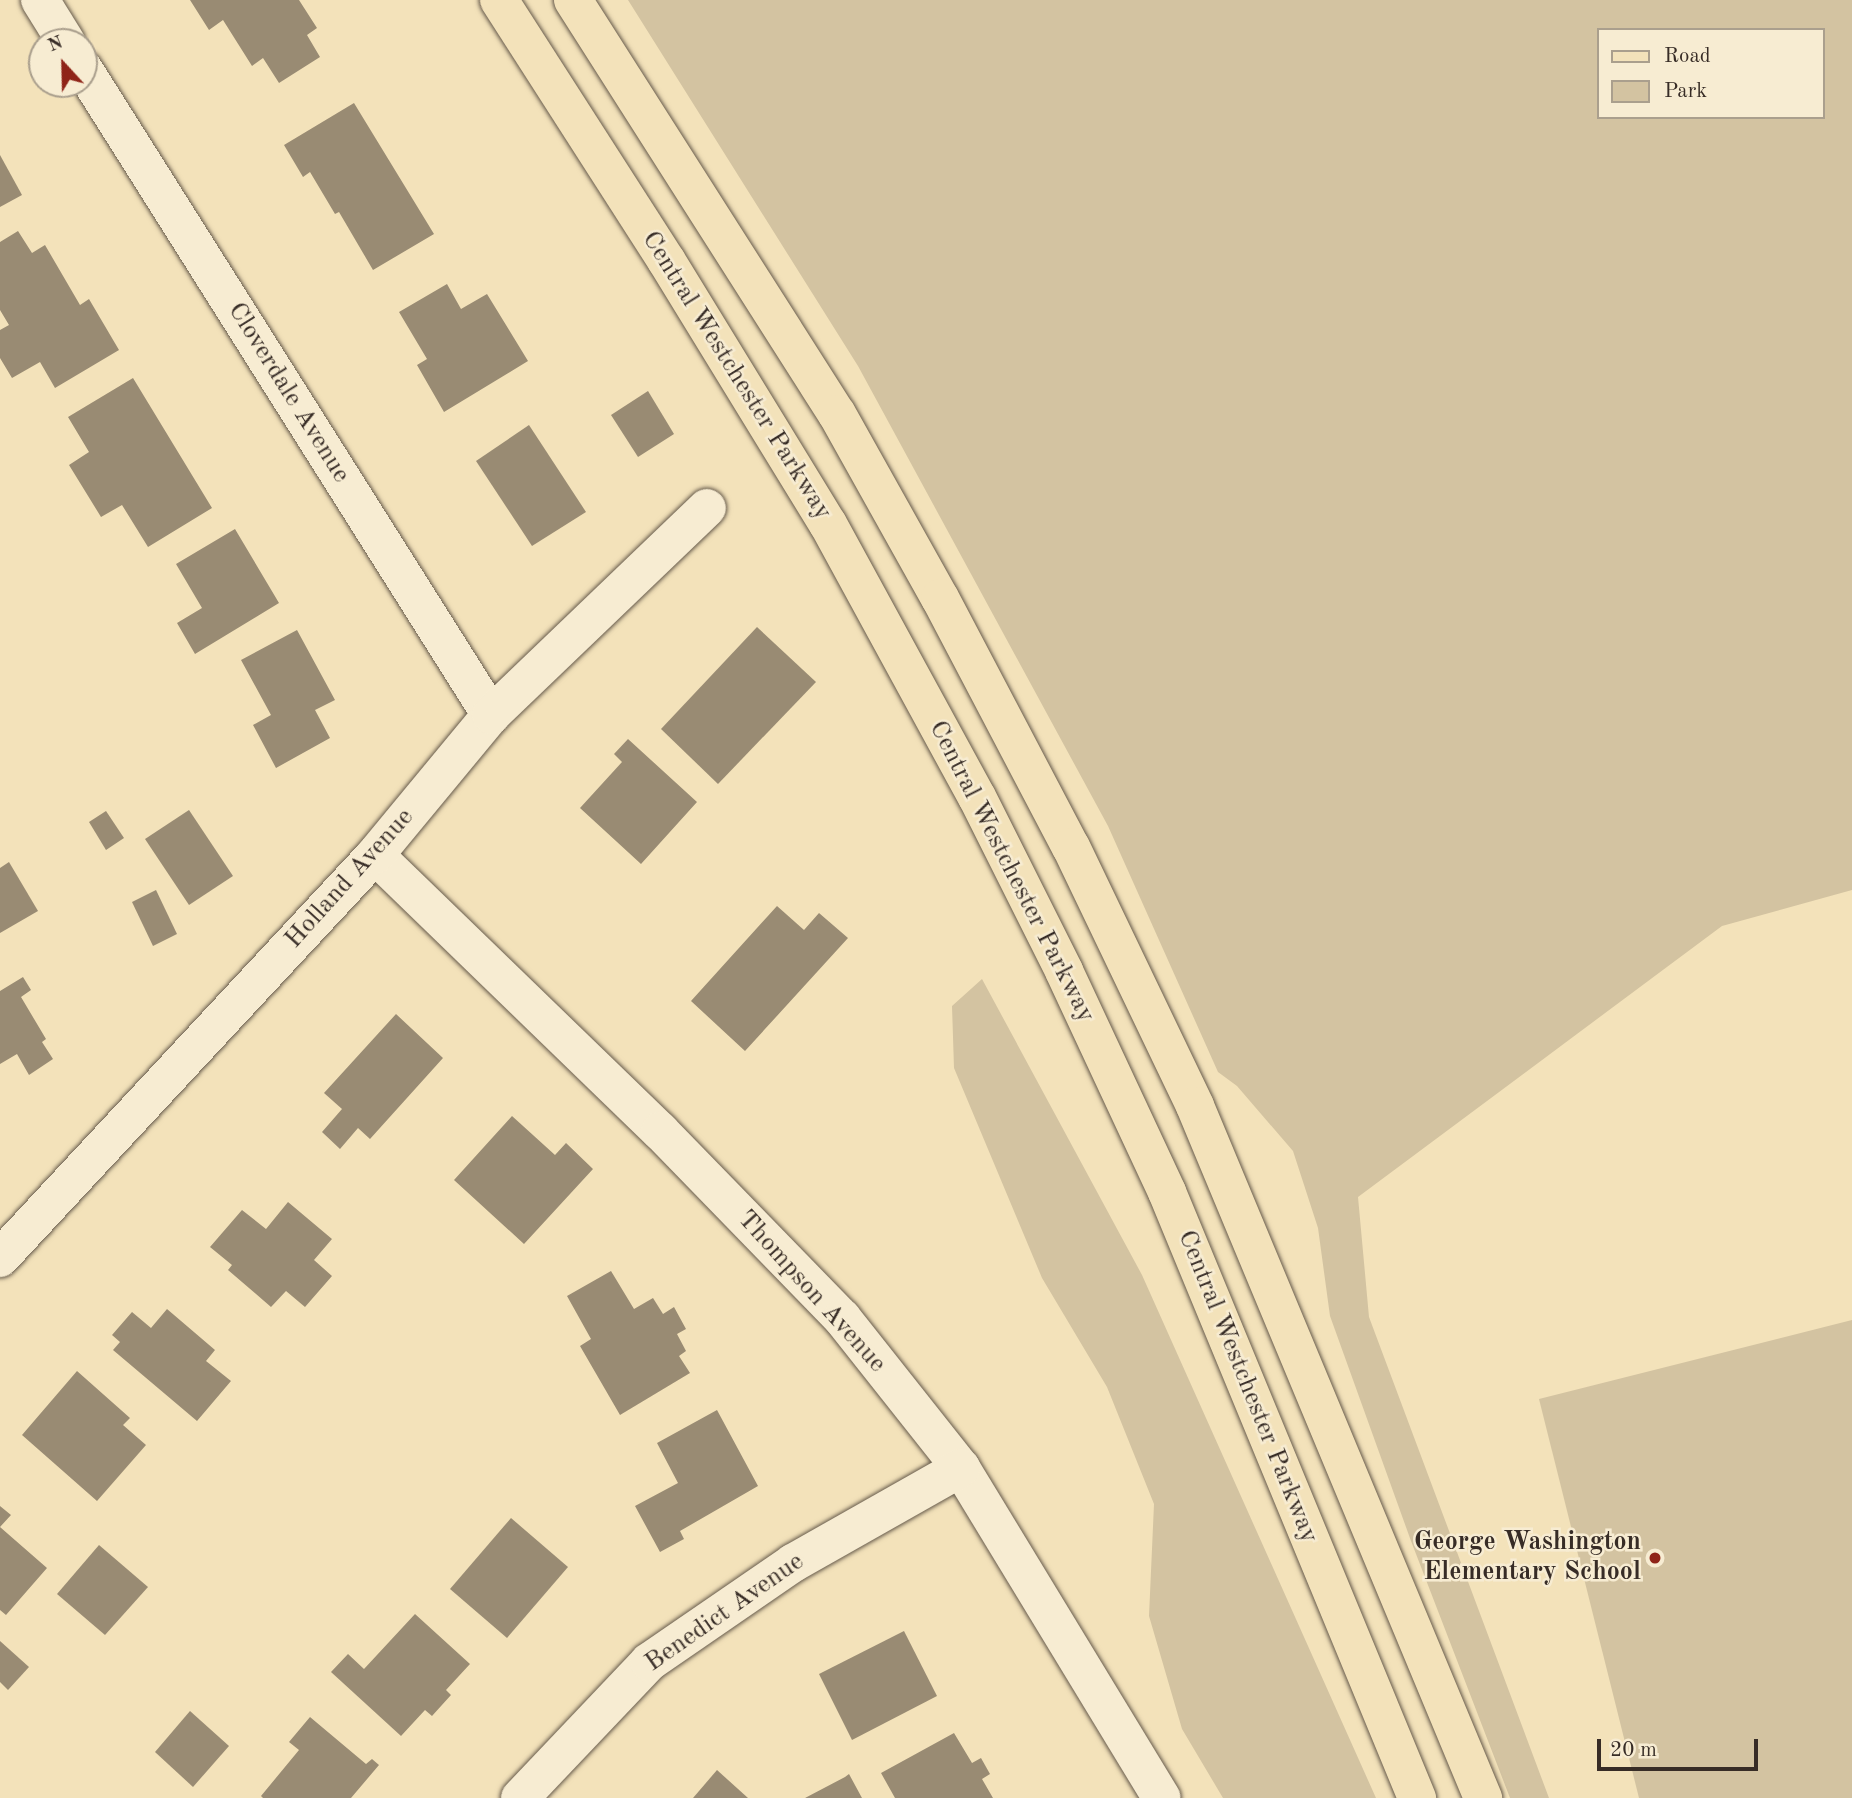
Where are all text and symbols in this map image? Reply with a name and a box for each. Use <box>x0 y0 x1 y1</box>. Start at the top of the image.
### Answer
north arrow <box>28 28 98 98</box>
legend <box>1596 28 1824 119</box>
text: N <box>45 33 66 56</box>
text: Road <box>1664 46 1711 67</box>
text: Park <box>1664 81 1707 102</box>
street label: Central Westchester Parkway <box>634 226 838 526</box>
street label: Cloverdale Avenue <box>220 297 356 489</box>
street label: Central Westchester Parkway <box>921 716 1101 1028</box>
street label: Holland Avenue <box>279 803 421 955</box>
street label: Thompson Avenue <box>730 1204 892 1380</box>
street label: Central Westchester Parkway <box>1170 1226 1324 1548</box>
place label: George Washington Elementary School <box>1414 1527 1641 1588</box>
street label: Benedict Avenue <box>640 1547 810 1679</box>
marker: George Washington Elementary School <box>1647 1550 1663 1566</box>
scale bar <box>1600 1724 1761 1768</box>
text: 20 m <box>1610 1740 1657 1761</box>

